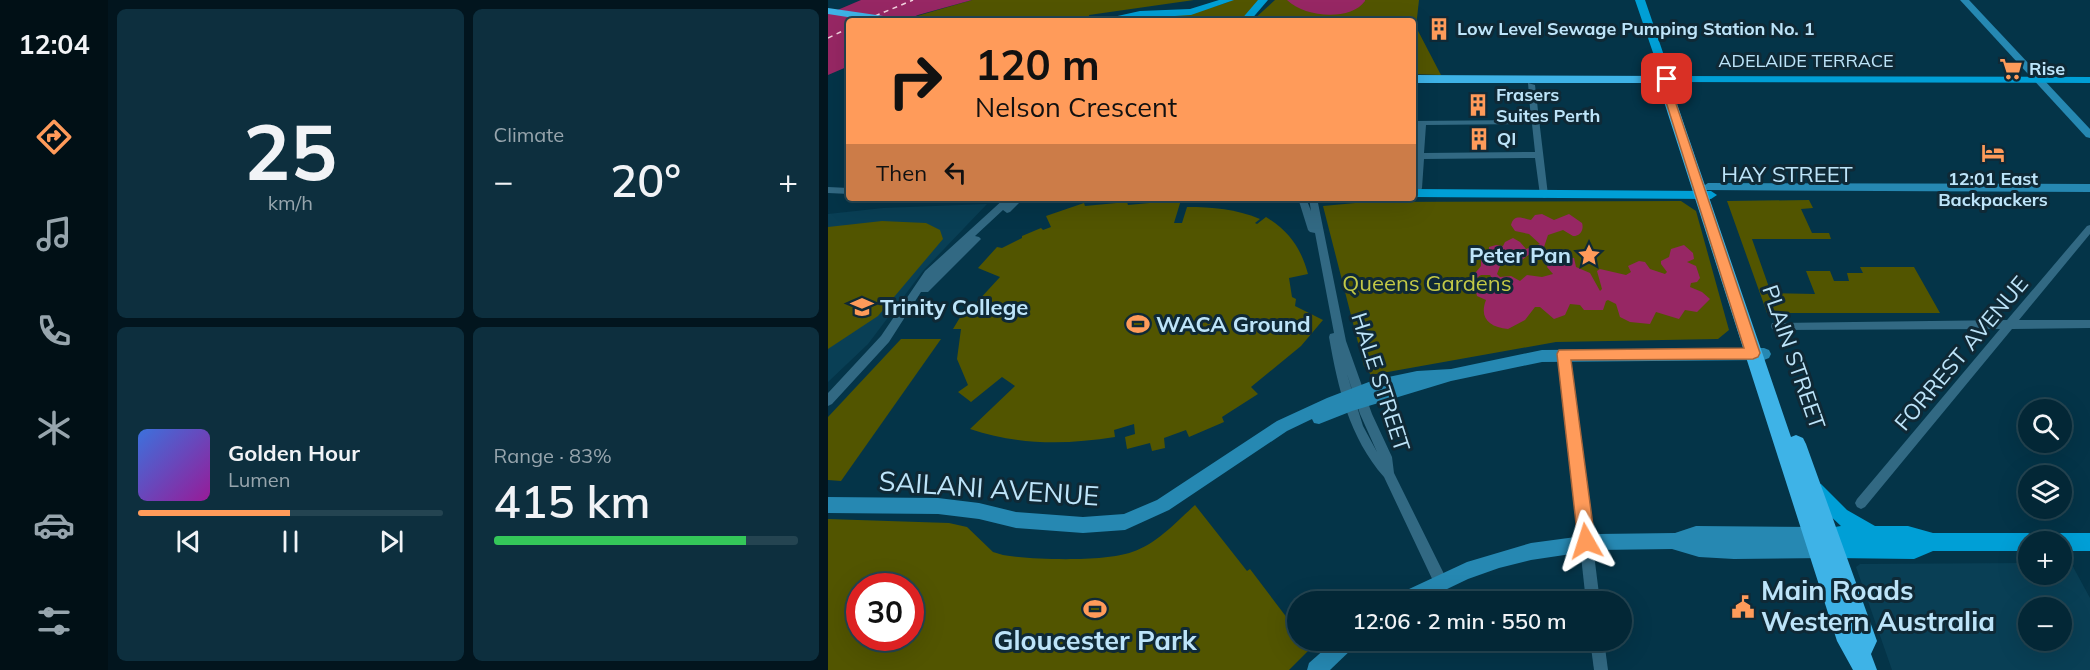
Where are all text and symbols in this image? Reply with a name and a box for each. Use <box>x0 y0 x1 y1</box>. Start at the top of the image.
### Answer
building icon: Low Level Sewage Pumping Station No. 1 <box>1426 16 1452 42</box>
place label: Low Level Sewage Pumping Station No. 1 <box>1457 17 1814 40</box>
text: 12:04 <box>18 27 90 61</box>
text: 120 m <box>975 38 1100 91</box>
icon: right <box>876 42 954 120</box>
street label: ADELAIDE TERRACE <box>1718 49 1894 72</box>
pin <box>1641 53 1692 104</box>
supermarket icon: Rise <box>1998 56 2024 82</box>
place label: Rise <box>2029 57 2065 80</box>
icon: arrive <box>1650 62 1683 95</box>
place label: Frasers Suites Perth <box>1496 83 1600 127</box>
text: Nelson Crescent <box>975 90 1177 124</box>
building icon: Frasers Suites Perth <box>1465 92 1491 118</box>
text: 25 <box>243 102 337 200</box>
icon: directions <box>33 116 75 158</box>
text: Climate <box>494 122 564 147</box>
building icon: QI <box>1466 126 1492 152</box>
place label: QI <box>1497 127 1516 150</box>
hotel icon: 12:01 East Backpackers <box>1980 140 2006 166</box>
text: 20° <box>610 152 681 208</box>
icon: left <box>939 156 972 189</box>
text: Then <box>876 159 927 187</box>
text: − <box>494 160 513 201</box>
text: + <box>778 160 798 201</box>
street label: HAY STREET <box>1721 160 1853 188</box>
place label: 12:01 East Backpackers <box>1938 167 2048 211</box>
text: km/h <box>268 190 313 215</box>
icon: music <box>33 213 75 255</box>
place label: Peter Pan <box>1469 241 1571 269</box>
place icon: Peter Pan <box>1576 242 1602 268</box>
park label: Queens Gardens <box>1342 269 1512 297</box>
street label: FORREST AVENUE <box>1888 270 2034 436</box>
street label: PLAIN STREET <box>1756 281 1832 433</box>
place label: Trinity College <box>880 293 1028 321</box>
school or university icon: Trinity College <box>849 294 875 320</box>
street label: HALE STREET <box>1345 309 1417 455</box>
icon: phone <box>33 310 75 352</box>
place label: WACA Ground <box>1156 310 1311 338</box>
sports icon: WACA Ground <box>1125 311 1151 337</box>
map controls <box>2018 399 2072 651</box>
button: search <box>2018 399 2072 453</box>
icon: climate <box>33 407 75 449</box>
text: Golden Hour <box>228 439 360 467</box>
text: Range · 83% <box>494 443 612 468</box>
street label: SAILANI AVENUE <box>878 463 1100 513</box>
button: layers <box>2018 465 2072 519</box>
text: Lumen <box>228 467 290 492</box>
text: 415 km <box>494 473 650 529</box>
icon: car <box>33 504 75 546</box>
position arrow <box>1554 509 1618 573</box>
icon: previous <box>172 525 205 558</box>
icon: pause <box>274 525 307 558</box>
icon: next <box>375 525 408 558</box>
button: + <box>2018 531 2072 585</box>
speed limit sign: 30 <box>846 573 924 651</box>
place label: Main Roads Western Australia <box>1761 573 1995 638</box>
public building icon: Main Roads Western Australia <box>1730 594 1756 620</box>
sports icon: Gloucester Park <box>1082 596 1108 622</box>
button: − <box>2018 597 2072 651</box>
icon: filters <box>33 600 75 642</box>
text: 12:06 · 2 min · 550 m <box>1352 607 1567 635</box>
place label: Gloucester Park <box>993 623 1198 657</box>

